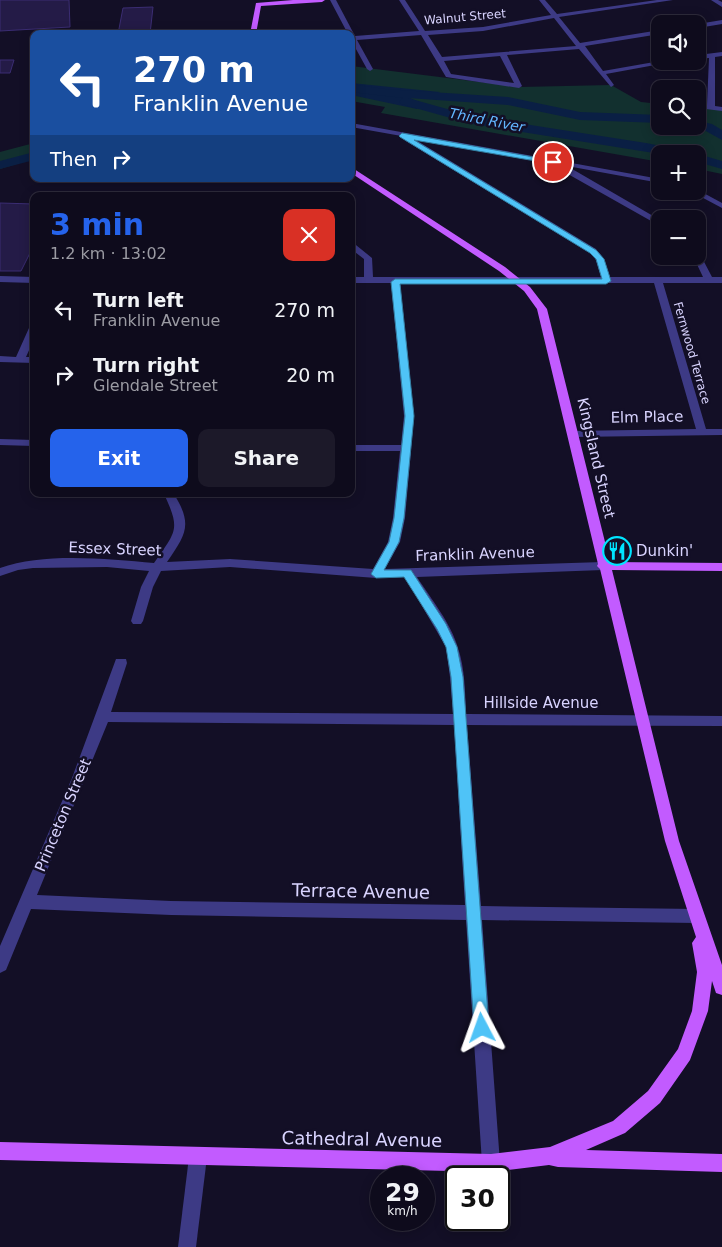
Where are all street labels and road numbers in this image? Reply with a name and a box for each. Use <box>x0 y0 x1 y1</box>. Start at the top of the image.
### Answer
street label: Walnut Street <box>424 6 507 28</box>
street label: Fernwood Terrace <box>671 300 713 406</box>
street label: Kingsland Street <box>573 396 619 520</box>
street label: Elm Place <box>610 407 684 427</box>
street label: Essex Street <box>68 538 162 560</box>
street label: Franklin Avenue <box>415 543 535 565</box>
street label: Hillside Avenue <box>483 694 599 712</box>
street label: Princeton Street <box>31 756 95 874</box>
street label: Terrace Avenue <box>291 879 430 903</box>
street label: Cathedral Avenue <box>282 1127 442 1151</box>

